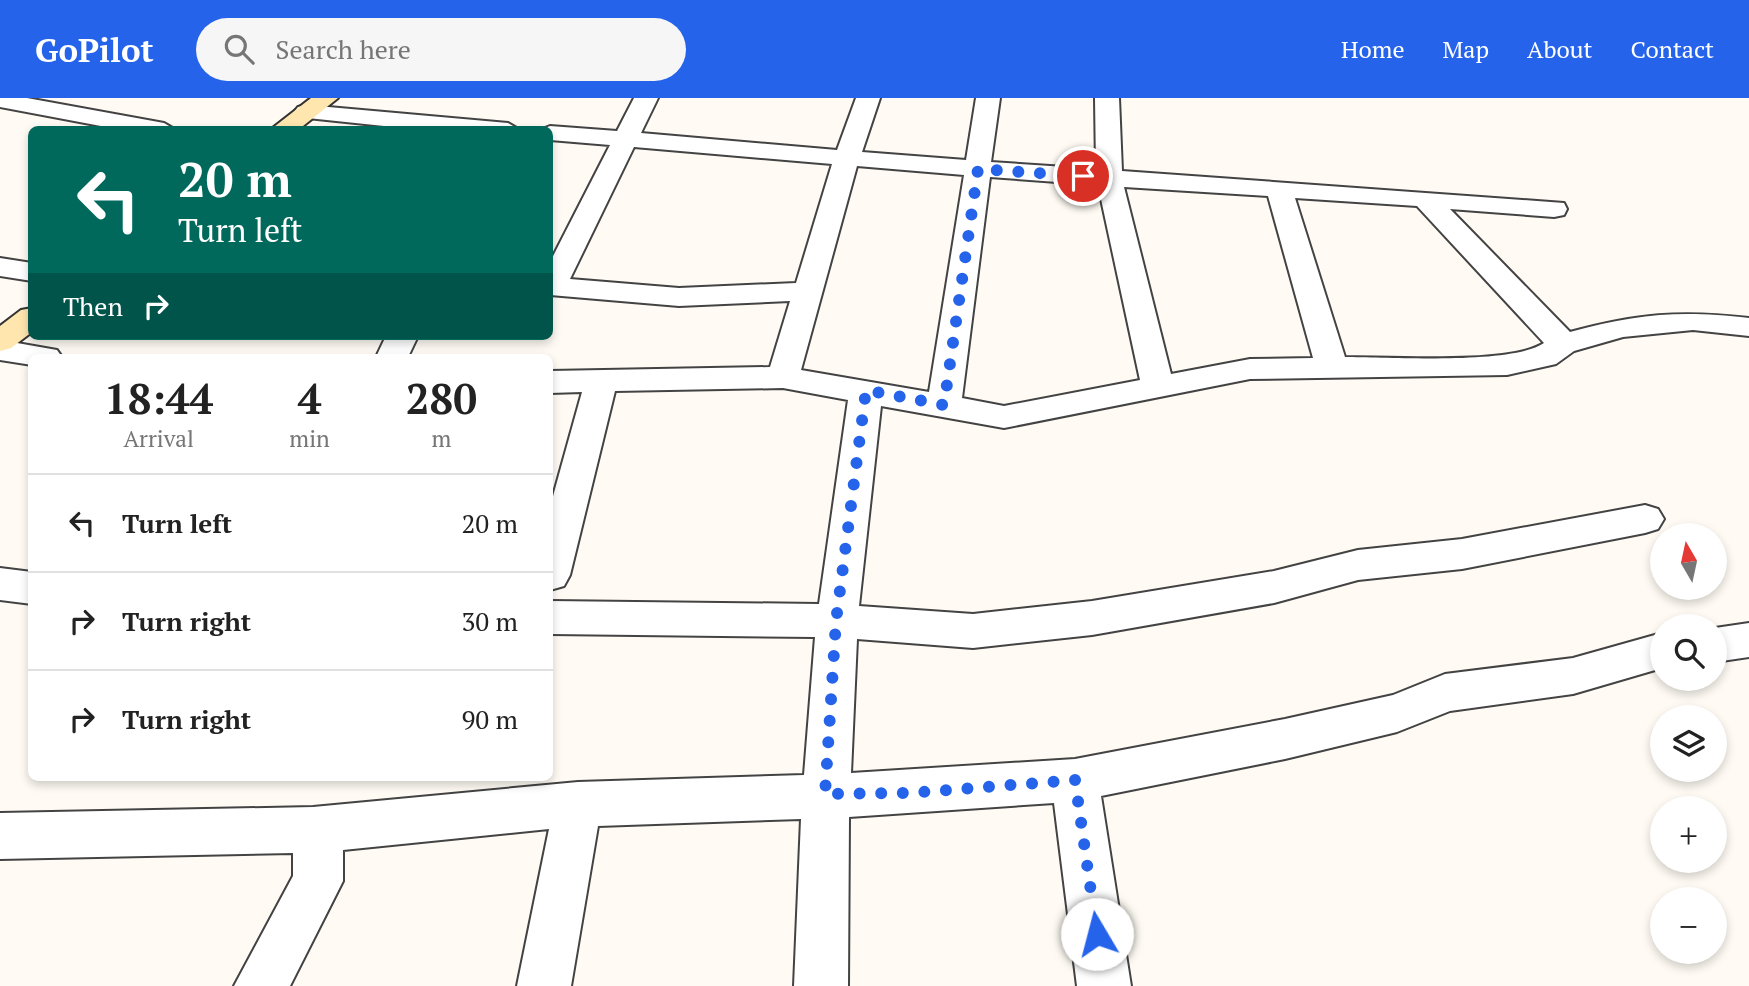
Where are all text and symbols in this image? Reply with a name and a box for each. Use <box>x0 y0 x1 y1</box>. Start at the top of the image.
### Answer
search box <box>196 18 686 81</box>
text: GoPilot <box>35 28 154 71</box>
icon: search <box>220 30 258 68</box>
text: Search here <box>276 32 411 66</box>
text: Home <box>1341 33 1405 65</box>
text: Map <box>1443 33 1489 65</box>
text: About <box>1527 33 1593 65</box>
text: Contact <box>1631 33 1714 65</box>
text: 20 m <box>178 146 292 211</box>
pin <box>1053 146 1113 206</box>
icon: left <box>63 154 154 245</box>
icon: arrive <box>1064 157 1102 195</box>
text: Turn left <box>178 209 302 251</box>
icon: right <box>137 287 175 325</box>
text: Then <box>63 289 123 323</box>
text: 18:44 <box>104 370 213 426</box>
text: 4 <box>298 370 321 426</box>
text: 280 <box>406 370 477 426</box>
text: Arrival <box>123 423 194 454</box>
text: min <box>289 423 330 454</box>
text: m <box>431 423 451 454</box>
icon: left <box>63 504 101 542</box>
text: Turn left <box>122 506 232 540</box>
text: 20 m <box>462 506 518 540</box>
north arrow <box>1650 523 1727 600</box>
map controls <box>1650 523 1727 964</box>
icon: right <box>63 602 101 640</box>
text: Turn right <box>122 604 251 638</box>
text: 30 m <box>462 604 518 638</box>
button: search <box>1650 614 1727 691</box>
icon: right <box>63 700 101 738</box>
text: Turn right <box>122 702 251 736</box>
text: 90 m <box>462 702 518 736</box>
button: layers <box>1650 705 1727 782</box>
button: + <box>1650 796 1727 873</box>
button: − <box>1650 887 1727 964</box>
position arrow <box>1060 897 1134 971</box>

